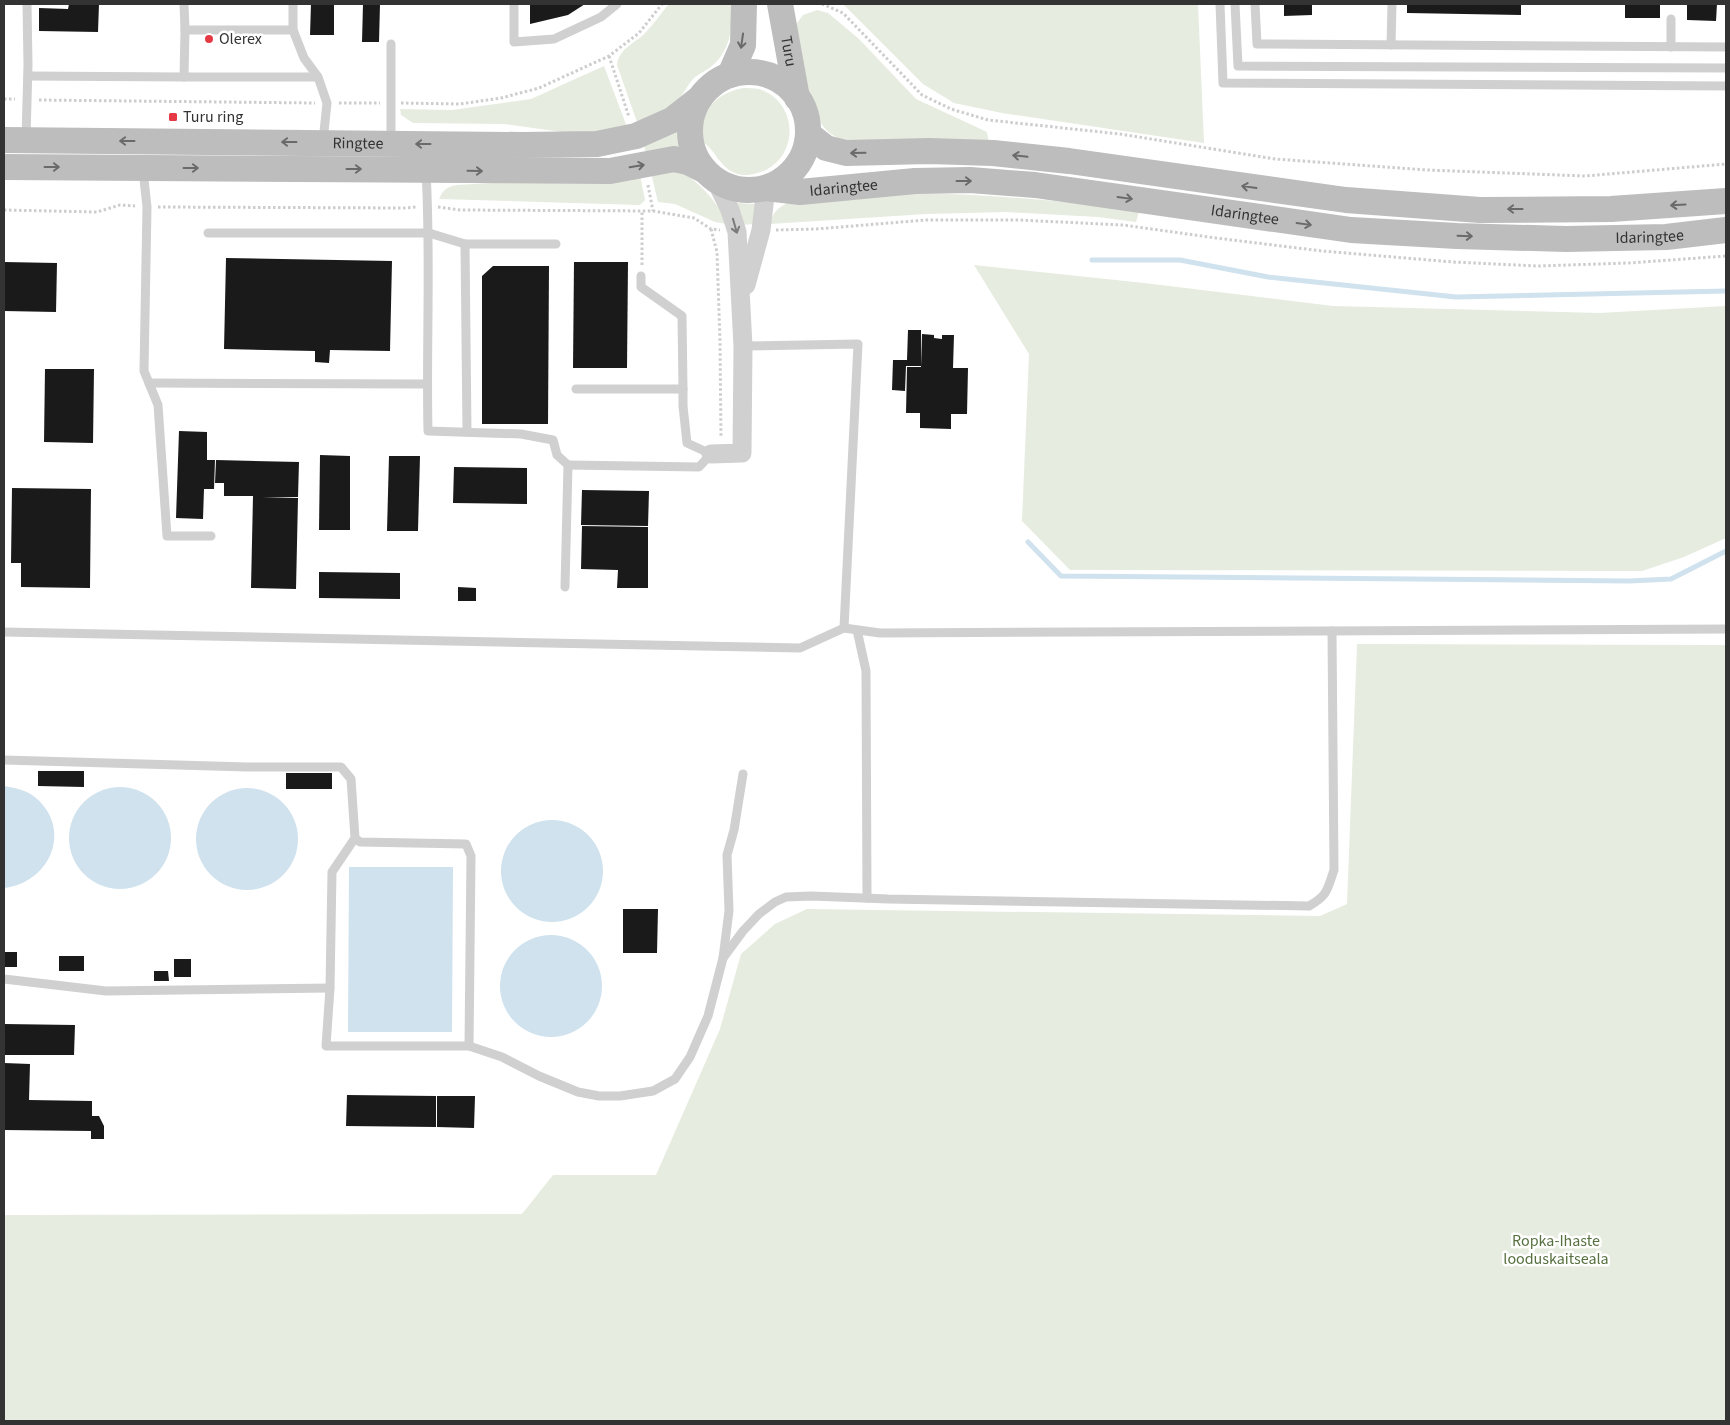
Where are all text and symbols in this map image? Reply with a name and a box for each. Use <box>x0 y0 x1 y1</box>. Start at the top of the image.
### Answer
place label: Olerex <box>219 28 262 50</box>
one-way arrow <box>737 32 747 48</box>
marker: Olerex <box>203 33 215 45</box>
street label: Turu <box>775 34 802 68</box>
place label: Turu ring <box>183 106 243 128</box>
marker: Turu ring <box>167 111 179 123</box>
street label: Ringtee <box>332 132 384 155</box>
one-way arrow <box>119 136 136 146</box>
one-way arrow <box>282 137 298 147</box>
one-way arrow <box>416 139 432 149</box>
one-way arrow <box>850 148 866 157</box>
one-way arrow <box>1013 151 1029 161</box>
one-way arrow <box>629 161 645 171</box>
one-way arrow <box>44 162 60 172</box>
one-way arrow <box>182 163 199 173</box>
one-way arrow <box>345 164 361 174</box>
one-way arrow <box>467 166 483 175</box>
street label: Idaringtee <box>808 174 879 202</box>
one-way arrow <box>956 176 972 186</box>
one-way arrow <box>1241 181 1257 191</box>
one-way arrow <box>1117 193 1133 203</box>
street label: Idaringtee <box>1209 199 1280 231</box>
one-way arrow <box>1670 200 1686 209</box>
one-way arrow <box>1508 204 1524 214</box>
one-way arrow <box>730 218 740 234</box>
one-way arrow <box>1295 219 1311 229</box>
street label: Idaringtee <box>1615 224 1685 249</box>
one-way arrow <box>1457 231 1473 241</box>
park label: Ropka-Ihaste looduskaitseala <box>1503 1230 1609 1270</box>

